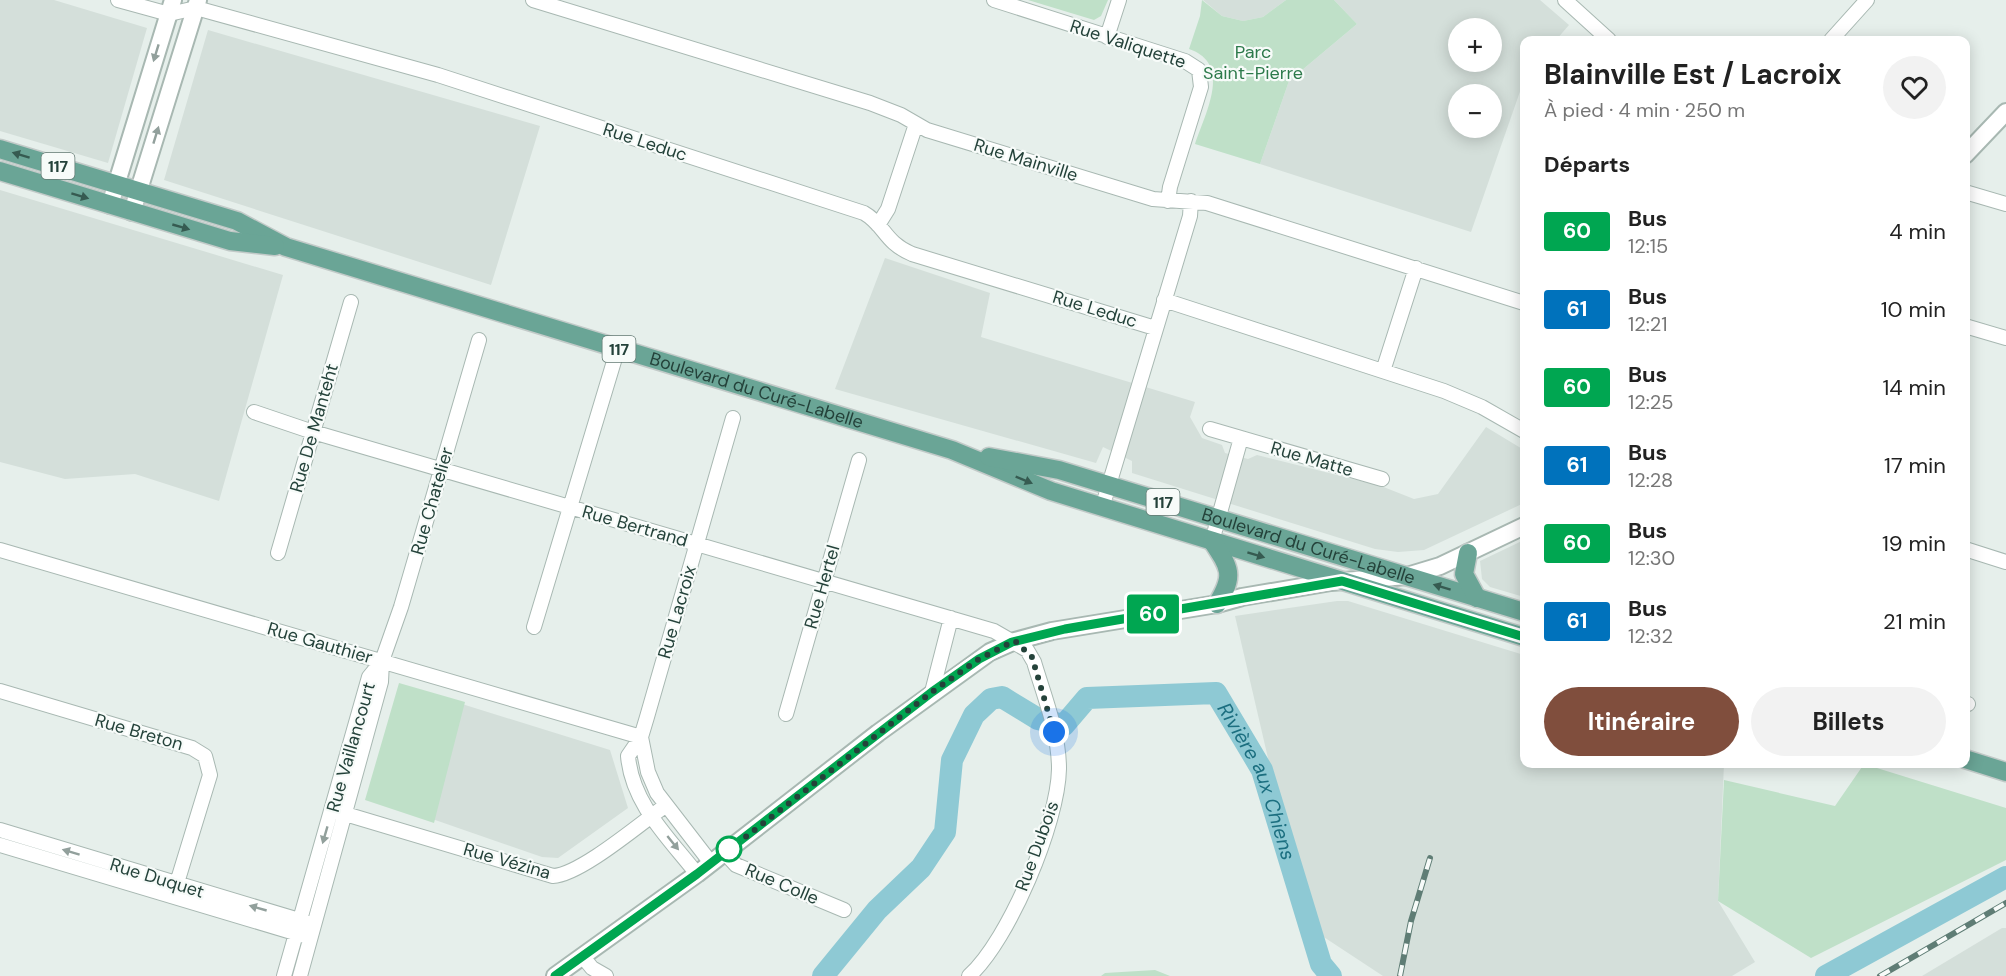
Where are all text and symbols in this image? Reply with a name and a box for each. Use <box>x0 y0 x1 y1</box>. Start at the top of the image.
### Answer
street label: Rue Valiquette <box>1067 14 1189 74</box>
map controls <box>1448 18 1502 138</box>
button: + <box>1448 18 1502 72</box>
park label: Parc Saint-Pierre <box>1203 40 1303 85</box>
one-way arrow <box>151 44 161 62</box>
text: Blainville Est / Lacroix <box>1544 56 1842 93</box>
button: heart <box>1883 56 1946 119</box>
button: − <box>1448 84 1502 138</box>
text: À pied · 4 min · 250 m <box>1544 97 1745 123</box>
street label: Rue Leduc <box>600 117 690 167</box>
one-way arrow <box>152 126 162 144</box>
street label: Rue Mainville <box>971 133 1081 187</box>
one-way arrow <box>11 150 29 159</box>
text: Départs <box>1544 150 1630 179</box>
road number: 117 <box>42 153 74 179</box>
one-way arrow <box>71 192 89 201</box>
text: Bus <box>1628 204 1667 233</box>
text: 60 <box>1563 217 1591 245</box>
text: 4 min <box>1889 217 1946 246</box>
one-way arrow <box>172 223 190 232</box>
text: 12:15 <box>1628 233 1668 259</box>
text: Bus <box>1628 282 1667 311</box>
street label: Rue Leduc <box>1050 285 1140 333</box>
text: 61 <box>1567 295 1587 323</box>
text: 10 min <box>1881 295 1946 324</box>
text: 12:21 <box>1628 311 1668 337</box>
road number: 117 <box>602 336 636 362</box>
street label: Boulevard du Curé-Labelle <box>647 347 866 434</box>
text: Bus <box>1628 360 1667 389</box>
street label: Rue De Manteht <box>284 361 344 495</box>
text: 60 <box>1563 373 1591 401</box>
text: 14 min <box>1882 373 1946 402</box>
text: 12:25 <box>1628 389 1674 415</box>
street label: Rue Matte <box>1268 436 1356 482</box>
text: Bus <box>1628 438 1667 467</box>
street label: Rue Chatelier <box>405 444 459 558</box>
text: 61 <box>1567 451 1587 479</box>
text: 17 min <box>1884 451 1946 480</box>
text: 12:28 <box>1628 467 1673 493</box>
one-way arrow <box>1016 475 1034 485</box>
road number: 117 <box>1146 489 1180 515</box>
street label: Rue Bertrand <box>579 499 691 553</box>
street label: Boulevard du Curé-Labelle <box>1199 502 1418 590</box>
text: Bus <box>1628 516 1667 545</box>
text: 60 <box>1563 529 1591 557</box>
text: 19 min <box>1882 529 1946 558</box>
street label: Rue Hertel <box>799 542 845 632</box>
text: 12:30 <box>1628 545 1675 571</box>
one-way arrow <box>1247 550 1265 560</box>
street label: Rue Lacroix <box>652 563 702 661</box>
one-way arrow <box>1433 582 1451 591</box>
line badge: 60 <box>1126 594 1180 634</box>
text: Bus <box>1628 594 1667 623</box>
text: 60 <box>1139 600 1167 628</box>
text: 61 <box>1567 607 1587 635</box>
text: 21 min <box>1883 607 1946 636</box>
street label: Rue Gauthier <box>265 617 376 670</box>
text: 12:32 <box>1628 623 1673 649</box>
street label: Rue Vaillancourt <box>321 679 381 815</box>
button: Itinéraire <box>1544 687 1739 756</box>
button: Billets <box>1751 687 1946 756</box>
water label: Rivière aux Chiens <box>1212 698 1302 863</box>
street label: Rue Breton <box>92 708 186 756</box>
your location <box>1039 717 1069 747</box>
street label: Rue Dubois <box>1010 798 1064 894</box>
one-way arrow <box>320 826 329 844</box>
one-way arrow <box>666 836 678 851</box>
unlabelled marker <box>716 836 742 862</box>
street label: Rue Vézina <box>461 837 553 885</box>
one-way arrow <box>62 847 80 856</box>
street label: Rue Duquet <box>107 852 207 904</box>
street label: Rue Colle <box>741 858 823 910</box>
one-way arrow <box>249 903 267 912</box>

